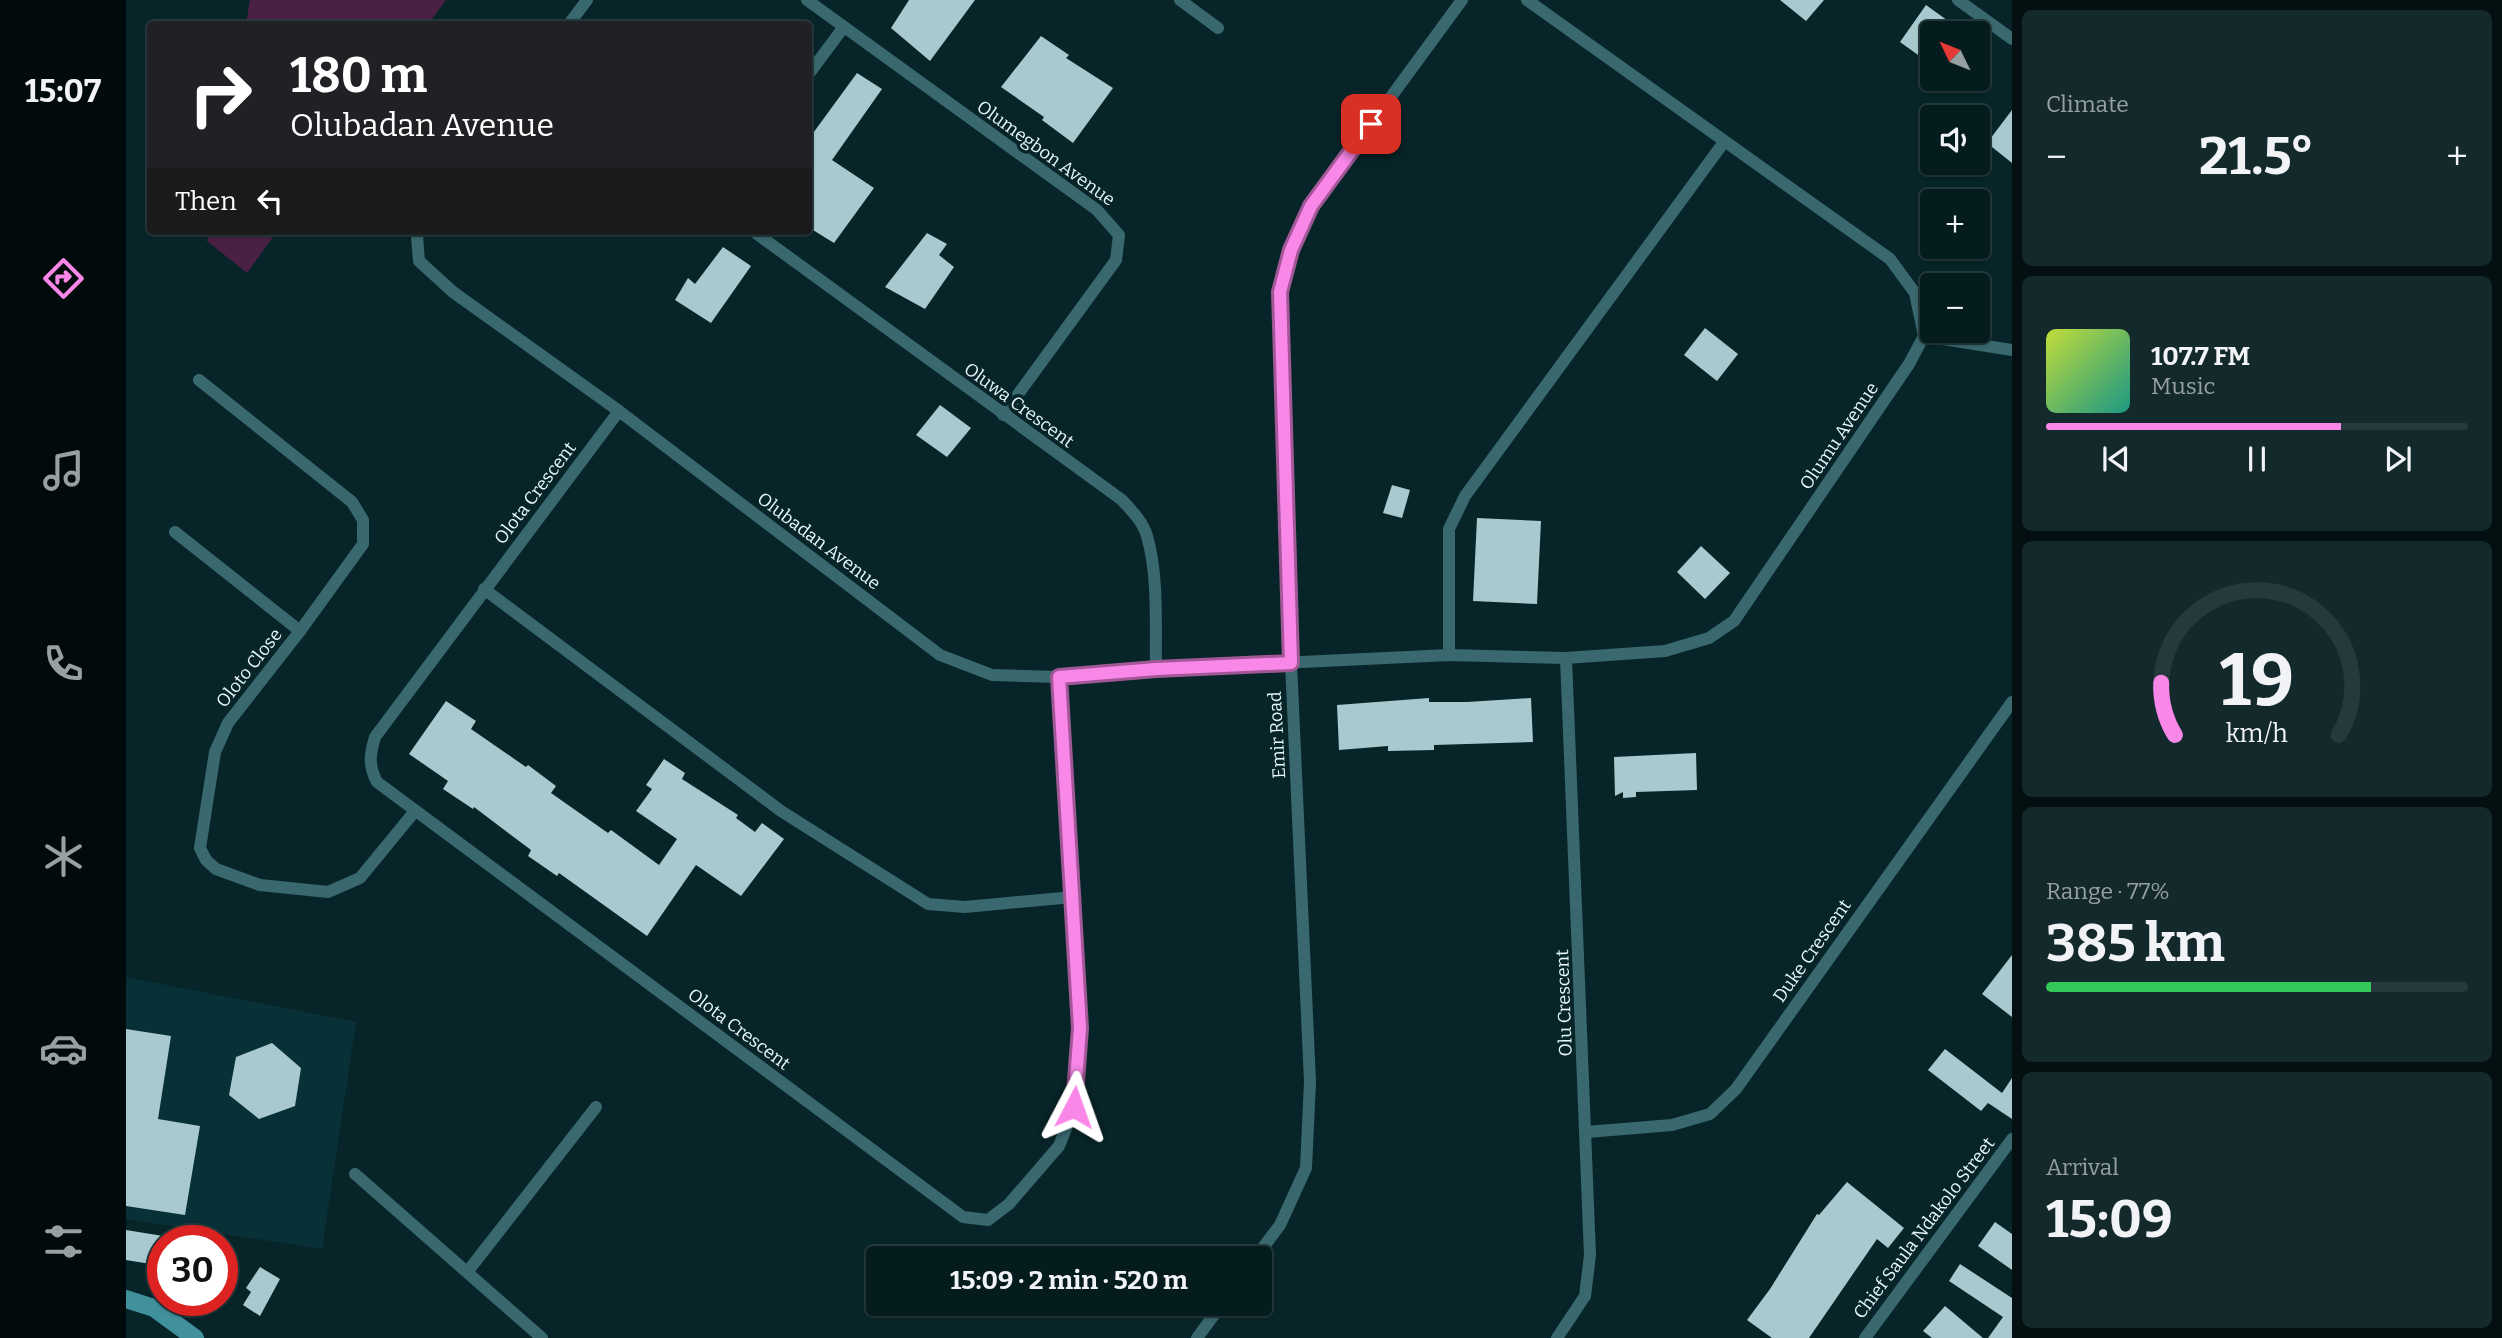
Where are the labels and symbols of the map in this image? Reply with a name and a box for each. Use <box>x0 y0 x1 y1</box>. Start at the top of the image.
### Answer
north arrow <box>1920 21 1990 91</box>
pin <box>1341 94 1401 154</box>
street label: Olumegbon Avenue <box>973 95 1119 211</box>
street label: Oluwa Crescent <box>960 358 1079 453</box>
street label: Olumu Avenue <box>1795 378 1883 494</box>
street label: Olota Crescent <box>489 437 581 548</box>
street label: Olubadan Avenue <box>753 488 885 594</box>
street label: Oloto Close <box>211 624 287 712</box>
street label: Emir Road <box>1264 690 1290 779</box>
street label: Duke Crescent <box>1768 895 1856 1007</box>
street label: Olu Crescent <box>1551 949 1577 1057</box>
street label: Olota Crescent <box>684 983 795 1075</box>
position arrow <box>1037 1070 1111 1144</box>
street label: Chief Saula Ndakolo Street <box>1849 1133 2000 1323</box>
speed limit sign: 30 <box>147 1225 238 1316</box>

